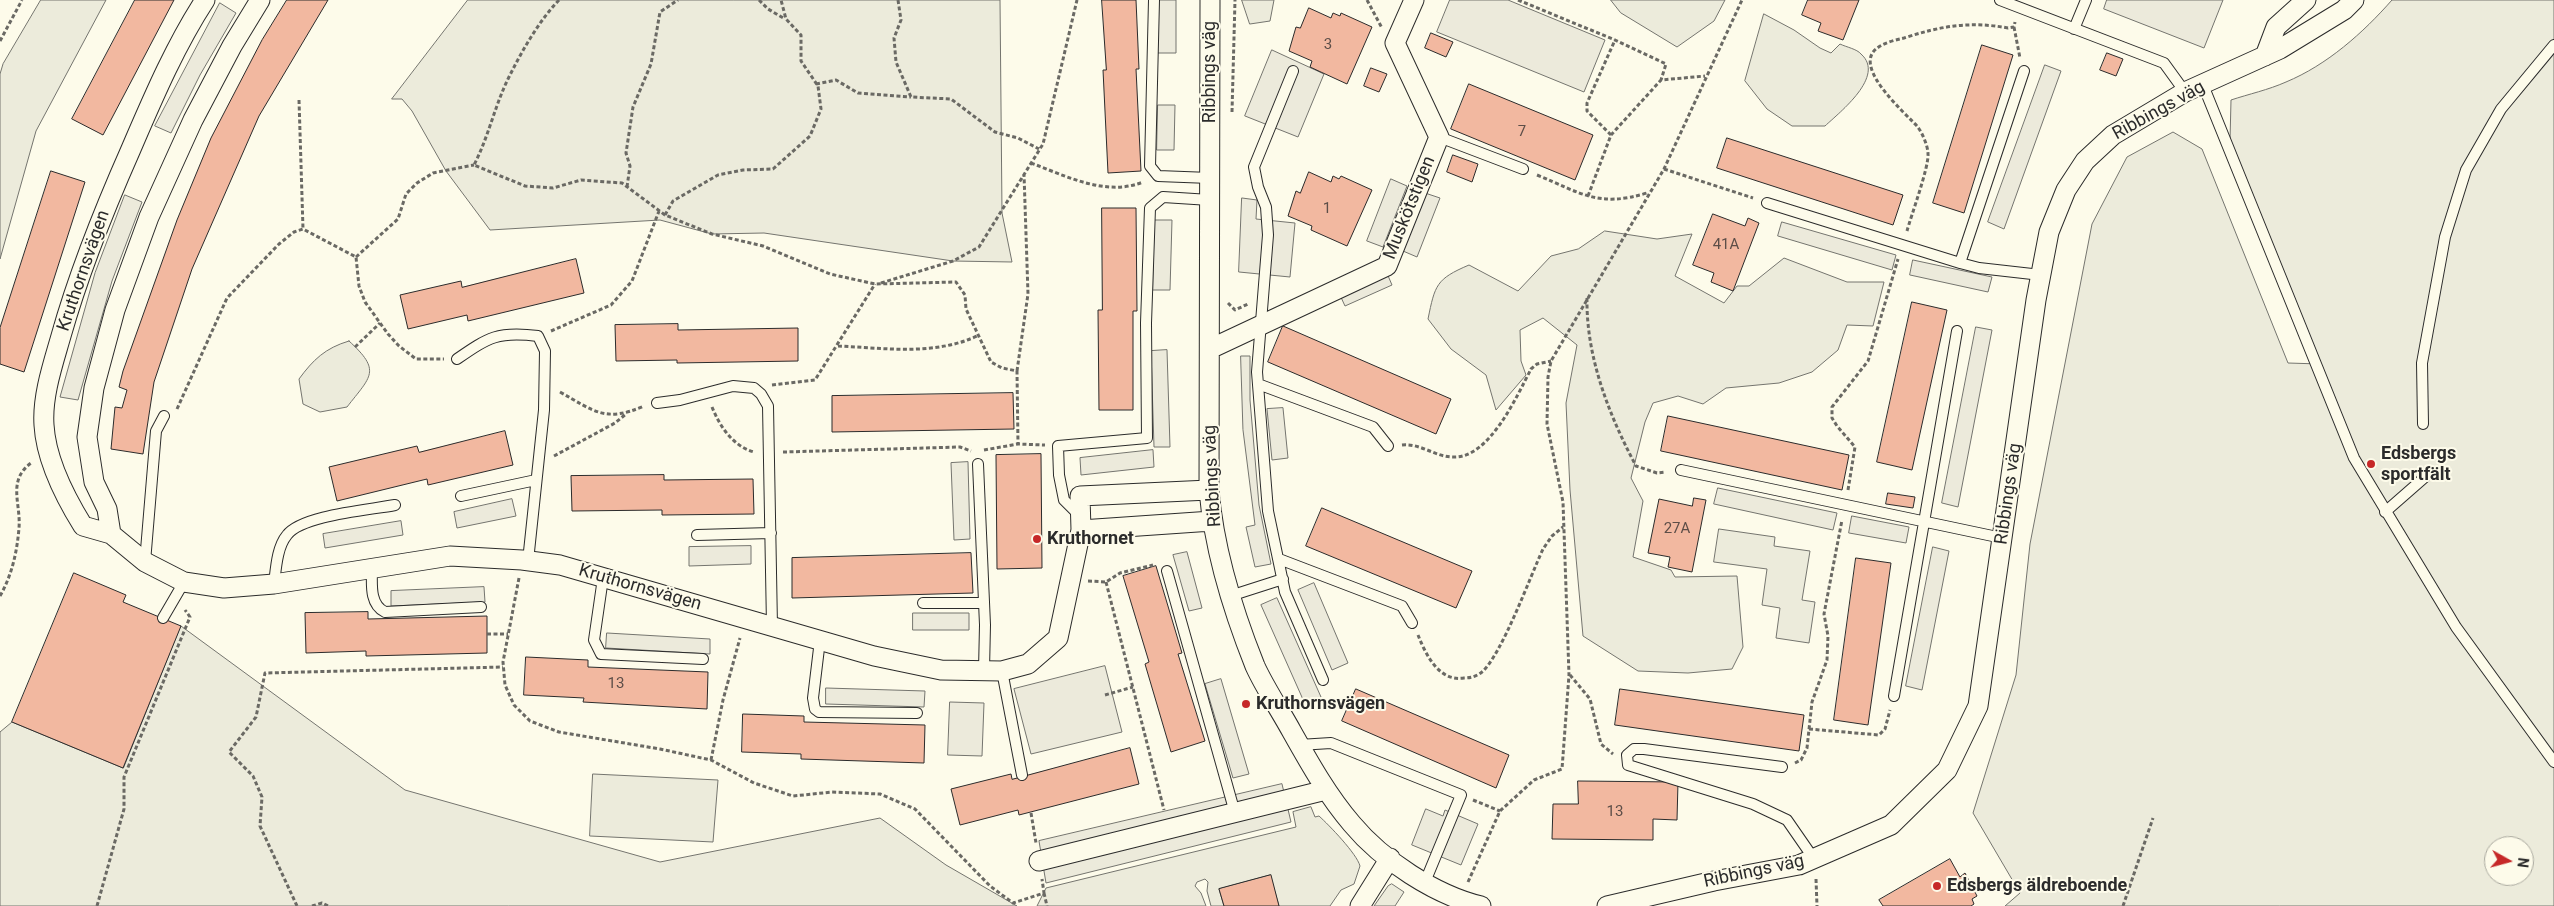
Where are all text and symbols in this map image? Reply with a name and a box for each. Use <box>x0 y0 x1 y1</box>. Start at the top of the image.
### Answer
street label: Ribbings väg <box>1199 21 1221 123</box>
house number: 3 <box>1324 36 1332 54</box>
street label: Ribbings väg <box>2109 77 2209 145</box>
house number: 7 <box>1518 123 1526 141</box>
street label: Muskötstigen <box>1380 153 1440 263</box>
house number: 1 <box>1323 200 1331 218</box>
street label: Kruthornsvägen <box>53 208 115 334</box>
house number: 41A <box>1713 236 1739 254</box>
street label: Ribbings väg <box>1200 424 1226 528</box>
street label: Ribbings väg <box>1991 442 2027 546</box>
place label: Edsbergs sportfält <box>2381 443 2456 486</box>
marker: Edsbergs sportfält <box>2365 458 2377 470</box>
house number: 27A <box>1664 520 1690 538</box>
place label: Kruthornet <box>1047 528 1134 550</box>
marker: Kruthornet <box>1031 533 1043 545</box>
street label: Kruthornsvägen <box>576 560 704 616</box>
house number: 13 <box>608 675 624 693</box>
place label: Kruthornsvägen <box>1256 693 1385 715</box>
marker: Kruthornsvägen <box>1240 698 1252 710</box>
house number: 13 <box>1607 803 1623 821</box>
north arrow <box>2484 836 2534 886</box>
street label: Ribbings väg <box>1702 851 1806 893</box>
text: N <box>2514 857 2531 869</box>
place label: Edsbergs äldreboende <box>1947 875 2127 897</box>
marker: Edsbergs äldreboende <box>1931 880 1943 892</box>

